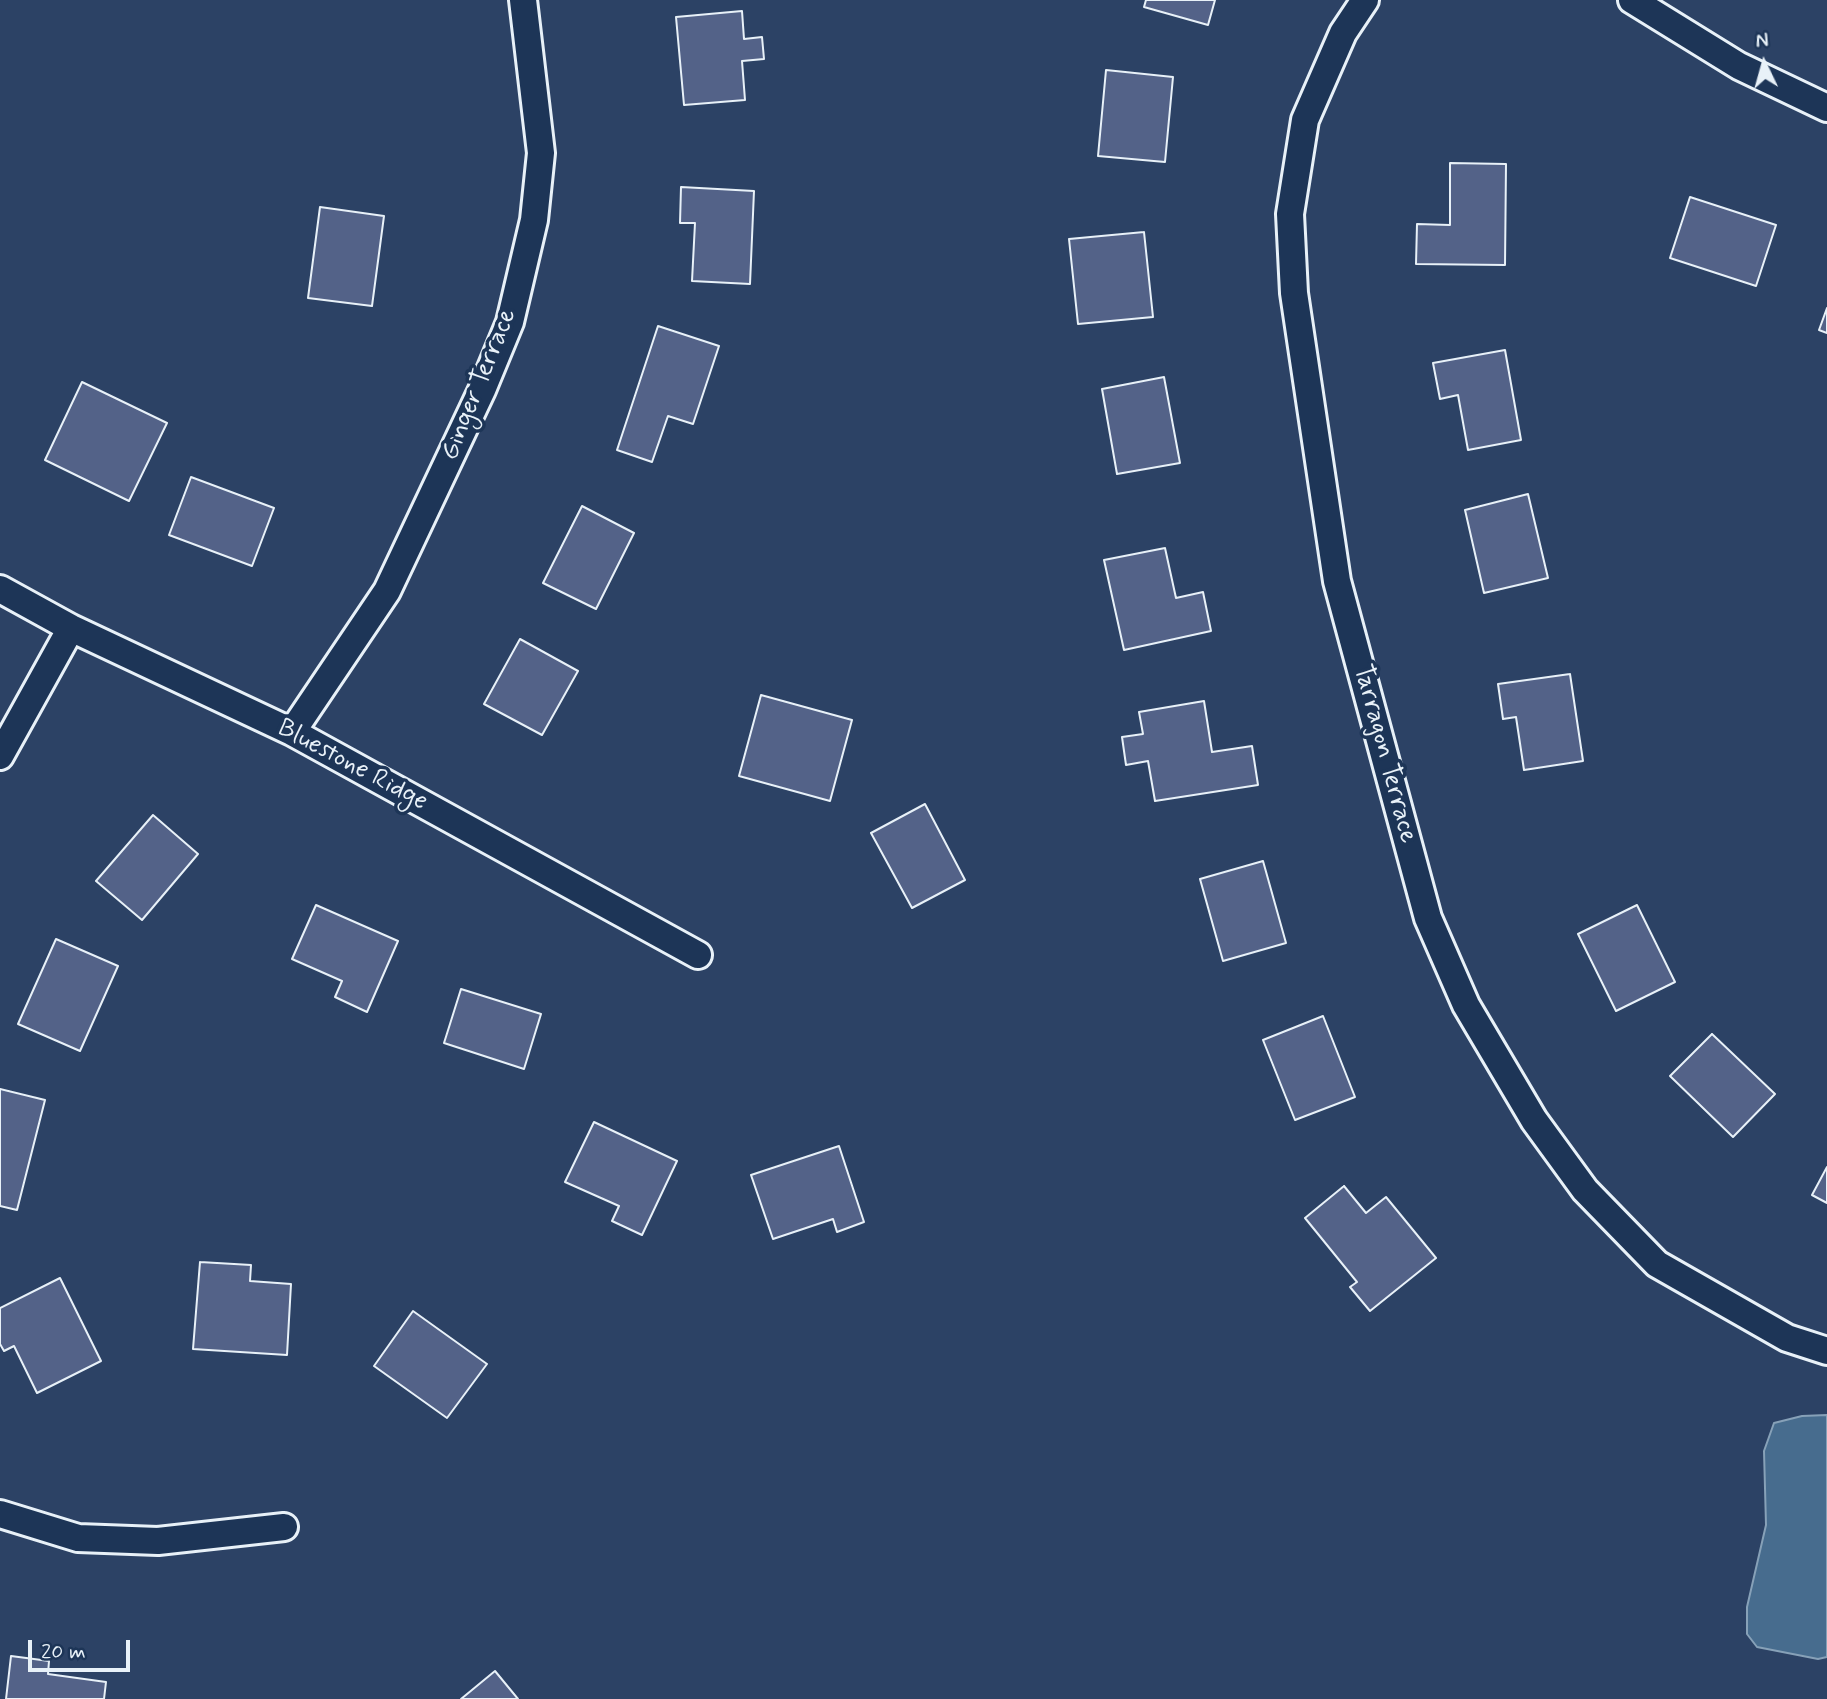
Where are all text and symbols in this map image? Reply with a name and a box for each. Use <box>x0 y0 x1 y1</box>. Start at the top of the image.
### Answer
north arrow <box>1729 28 1799 98</box>
text: N <box>1755 29 1770 55</box>
street label: Ginger Terrace <box>435 305 525 465</box>
street label: Tarragon Terrace <box>1345 661 1423 847</box>
street label: Bluestone Ridge <box>272 713 432 819</box>
scale bar <box>32 1626 133 1670</box>
text: 20 m <box>41 1638 86 1666</box>

